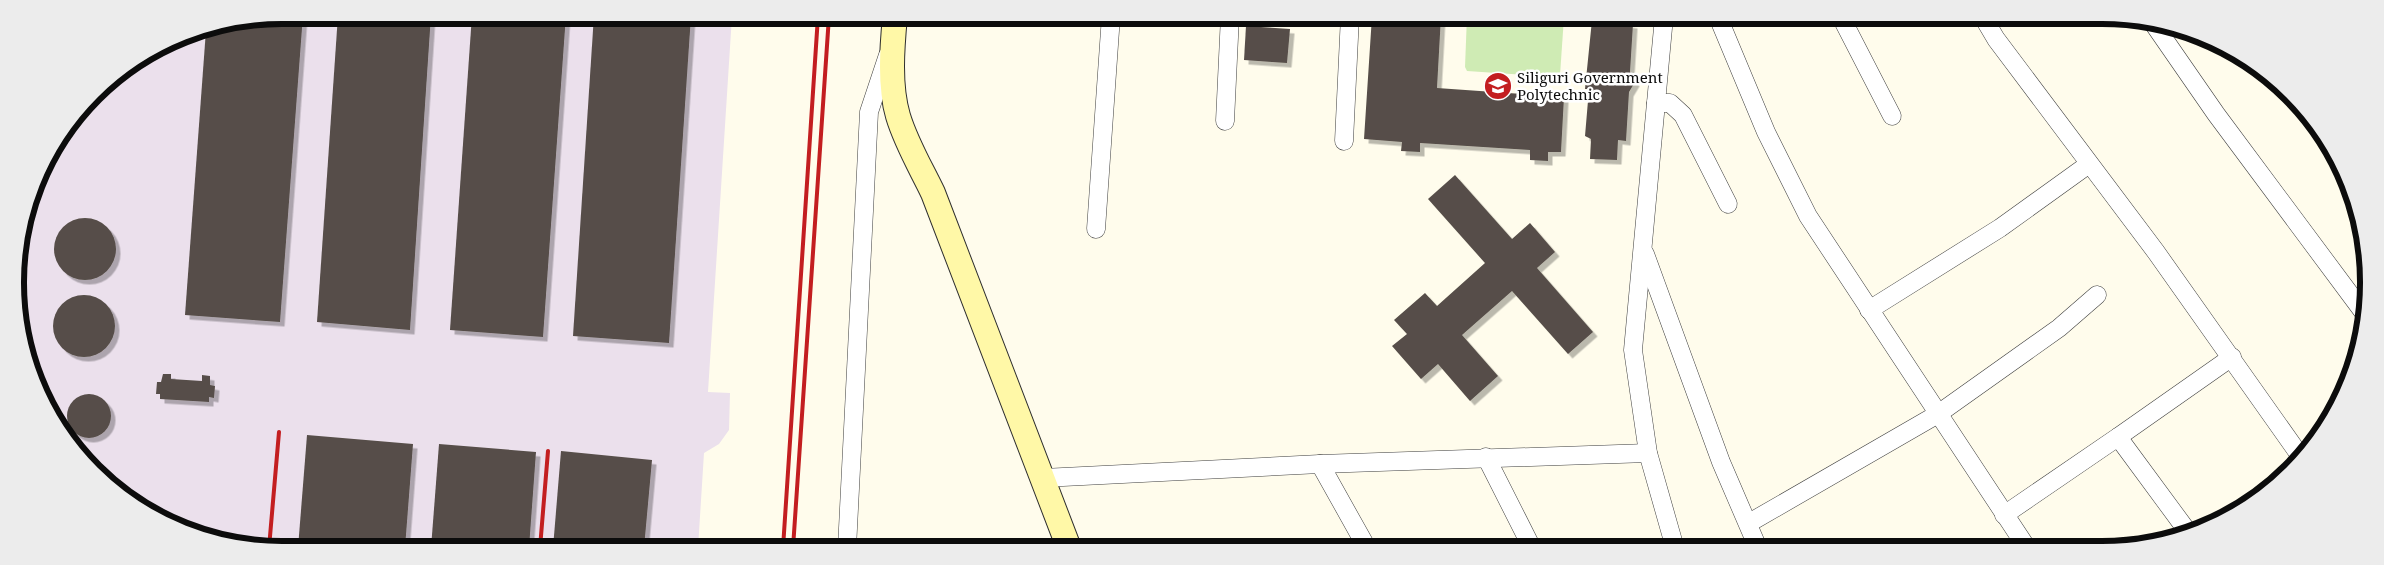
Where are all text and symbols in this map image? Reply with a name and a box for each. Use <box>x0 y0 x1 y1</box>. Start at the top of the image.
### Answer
place label: Siliguri Government Polytechnic <box>1517 67 1663 104</box>
school or university icon: Siliguri Government Polytechnic <box>1483 71 1513 101</box>

